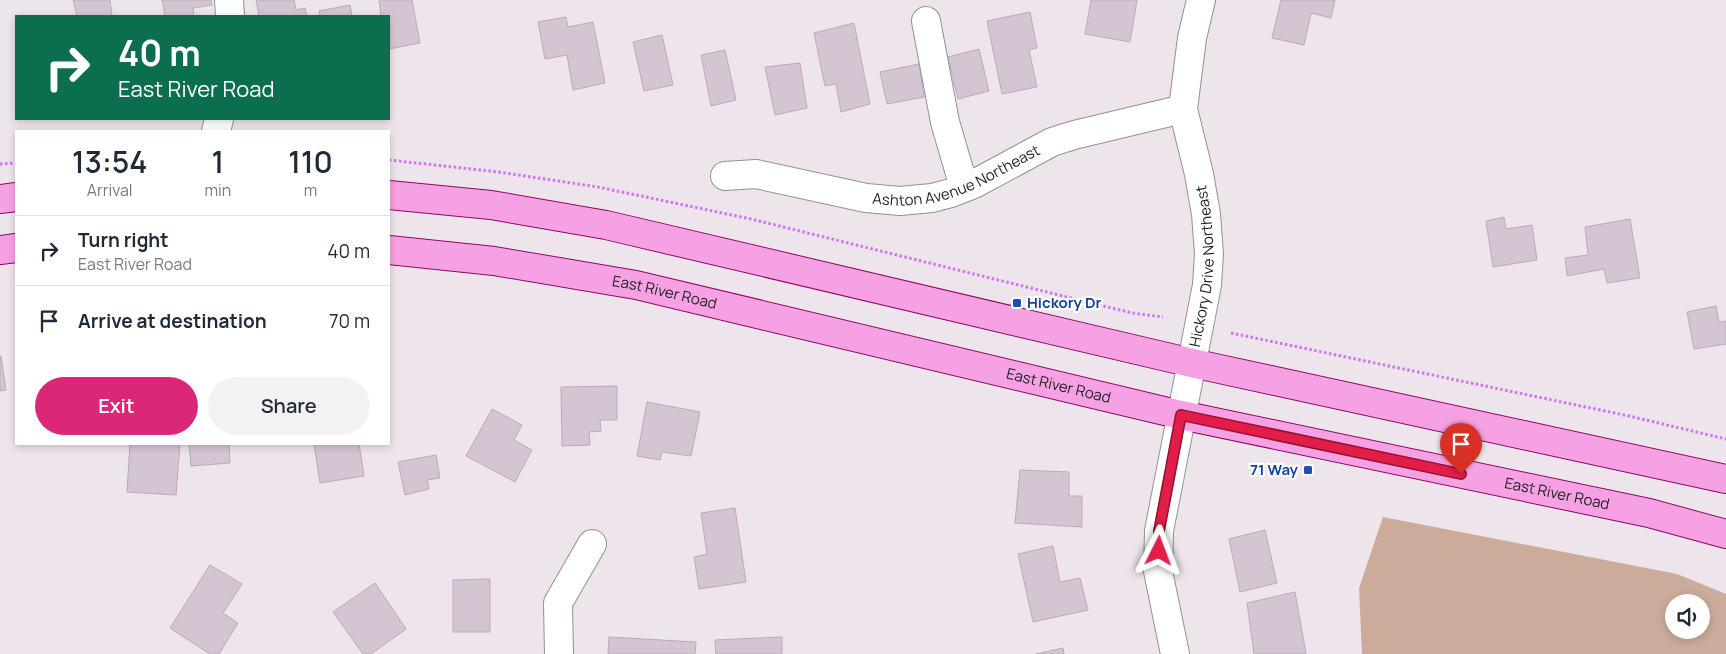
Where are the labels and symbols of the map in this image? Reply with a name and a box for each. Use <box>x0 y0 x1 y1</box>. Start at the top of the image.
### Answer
street label: Ashton Avenue Northeast <box>872 139 1043 211</box>
street label: Hickory Drive Northeast <box>1184 184 1219 349</box>
street label: East River Road <box>611 270 719 314</box>
place label: Hickory Dr <box>1027 292 1101 313</box>
marker: Hickory Dr <box>1011 297 1023 309</box>
street label: East River Road <box>1004 363 1113 408</box>
pin <box>1440 423 1482 474</box>
place label: 71 Way <box>1250 459 1299 480</box>
marker: 71 Way <box>1302 464 1314 476</box>
street label: East River Road <box>1503 472 1612 514</box>
position arrow <box>1132 524 1184 576</box>

